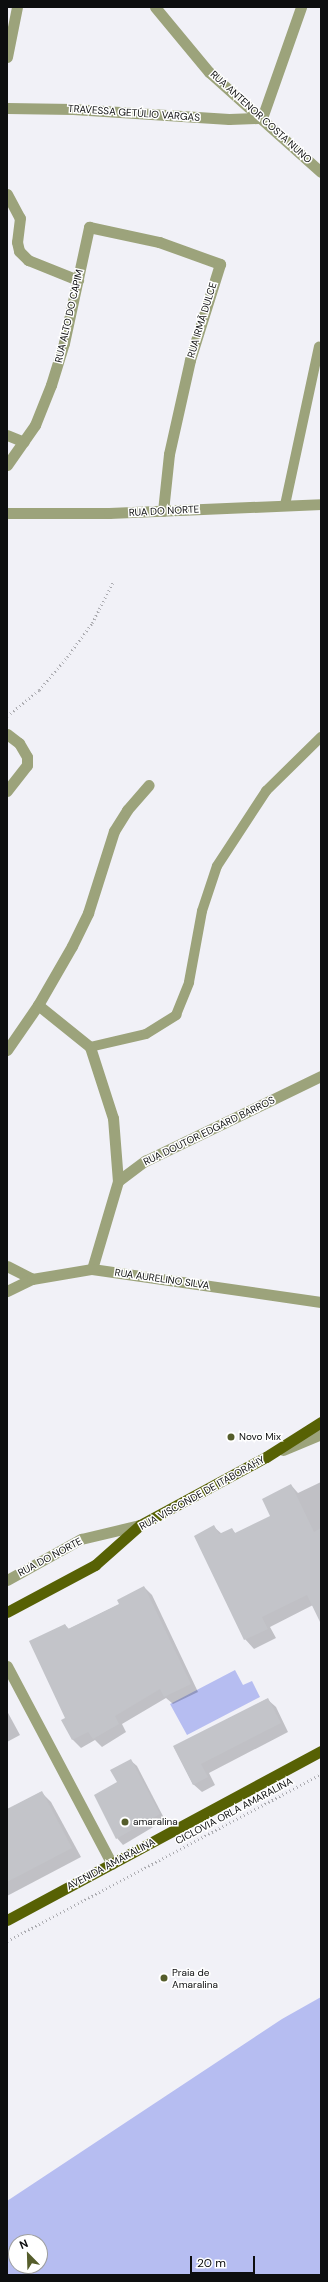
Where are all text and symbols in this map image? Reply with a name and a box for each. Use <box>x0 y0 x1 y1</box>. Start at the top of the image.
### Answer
street label: RUA ANTENOR COSTA NUNO <box>208 68 314 166</box>
street label: TRAVESSA GETÚLIO VARGAS <box>68 102 200 124</box>
street label: RUA ALTO DO CAPIM <box>52 268 86 364</box>
street label: RUA IRMÃ DULCE <box>185 281 219 359</box>
street label: RUA DO NORTE <box>128 503 200 519</box>
street label: RUA DOUTOR EDGARD BARROS <box>141 1094 277 1168</box>
street label: RUA AURELINO SILVA <box>114 1266 210 1292</box>
place label: Novo Mix <box>239 1431 281 1443</box>
marker: Novo Mix <box>226 1432 236 1442</box>
street label: RUA VISCONDE DE ITABORAHY <box>137 1454 267 1532</box>
street label: RUA DO NORTE <box>16 1535 84 1579</box>
street label: CICLOVIA ORLA AMARALINA <box>173 1775 295 1847</box>
place label: amaralina <box>133 1816 178 1828</box>
marker: amaralina <box>120 1817 130 1827</box>
street label: AVENIDA AMARALINA <box>65 1836 157 1892</box>
place label: Praia de Amaralina <box>172 1966 218 1990</box>
marker: Praia de Amaralina <box>159 1973 169 1983</box>
north arrow <box>8 2234 48 2274</box>
text: N <box>17 2236 30 2252</box>
scale bar <box>192 2248 257 2274</box>
text: 20 m <box>197 2255 226 2271</box>

